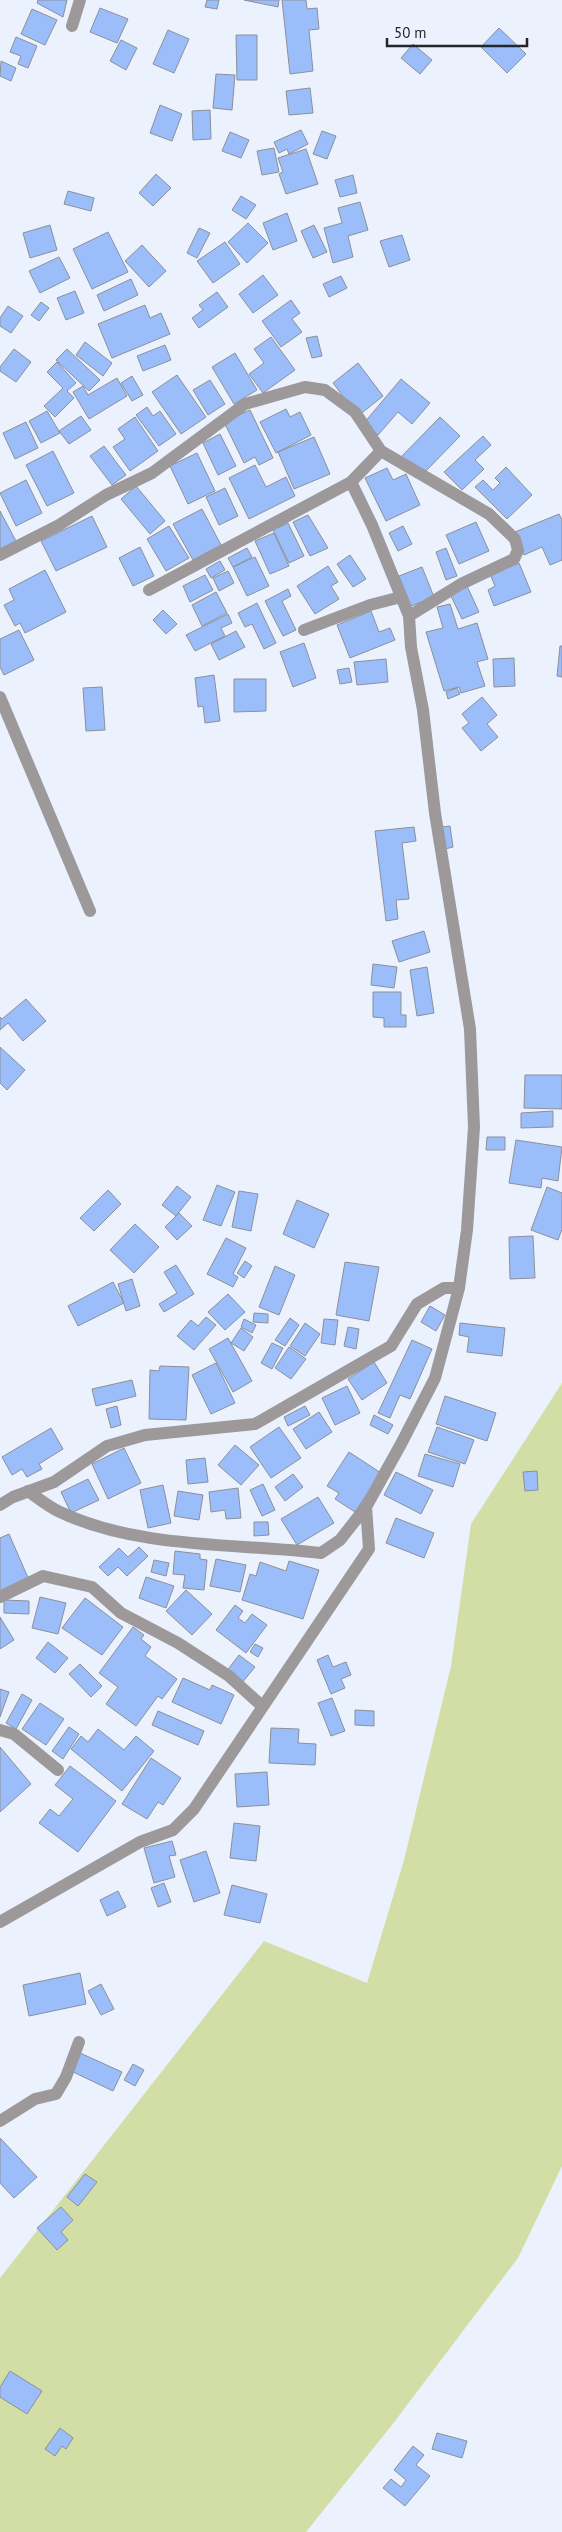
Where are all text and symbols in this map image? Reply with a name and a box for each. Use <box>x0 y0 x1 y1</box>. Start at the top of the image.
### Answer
scale bar <box>387 15 527 47</box>
text: 50 m <box>394 23 427 42</box>

